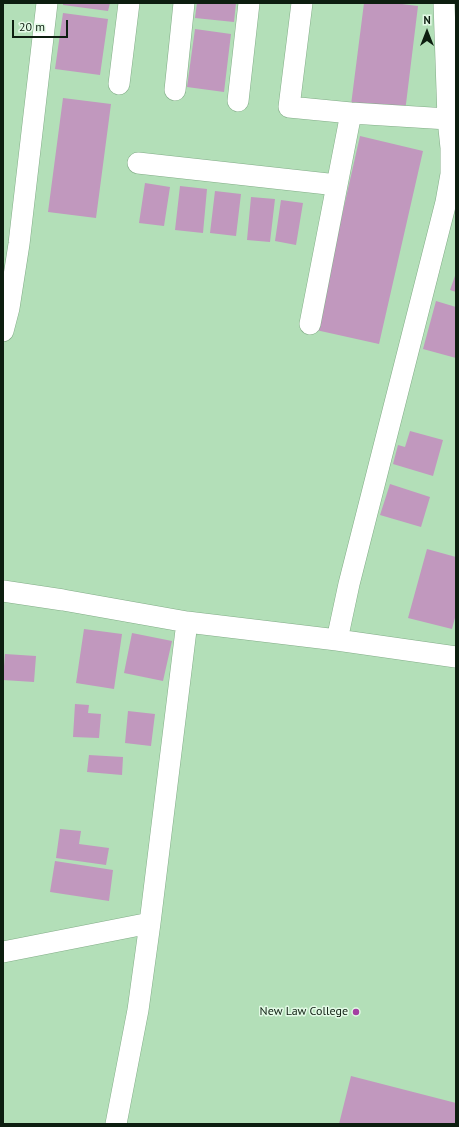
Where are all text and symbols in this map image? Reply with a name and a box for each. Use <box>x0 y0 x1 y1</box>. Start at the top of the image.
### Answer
scale bar <box>14 12 70 38</box>
north arrow <box>407 12 447 52</box>
text: N <box>423 13 431 27</box>
text: 20 m <box>19 19 45 34</box>
place label: New Law College <box>260 1005 348 1019</box>
marker: New Law College <box>351 1007 361 1017</box>

